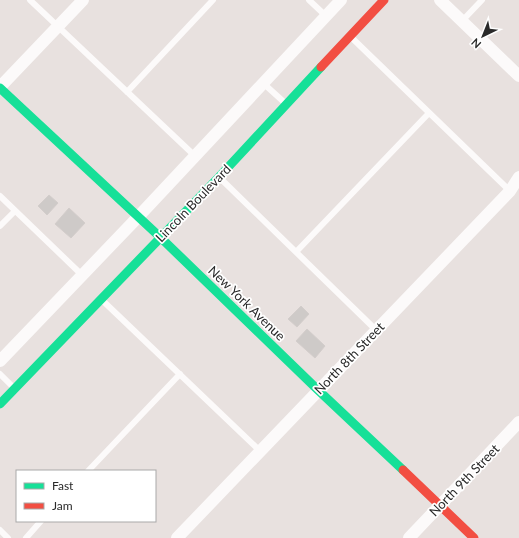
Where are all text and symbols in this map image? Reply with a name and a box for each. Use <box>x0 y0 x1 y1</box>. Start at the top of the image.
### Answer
north arrow <box>463 16 503 56</box>
text: N <box>468 36 483 51</box>
street label: Lincoln Boulevard <box>152 161 234 245</box>
street label: New York Avenue <box>205 262 289 344</box>
street label: North 8th Street <box>311 318 388 397</box>
street label: North 9th Street <box>426 440 503 519</box>
legend <box>16 470 156 522</box>
text: Fast <box>52 478 74 493</box>
text: Jam <box>52 498 73 513</box>

